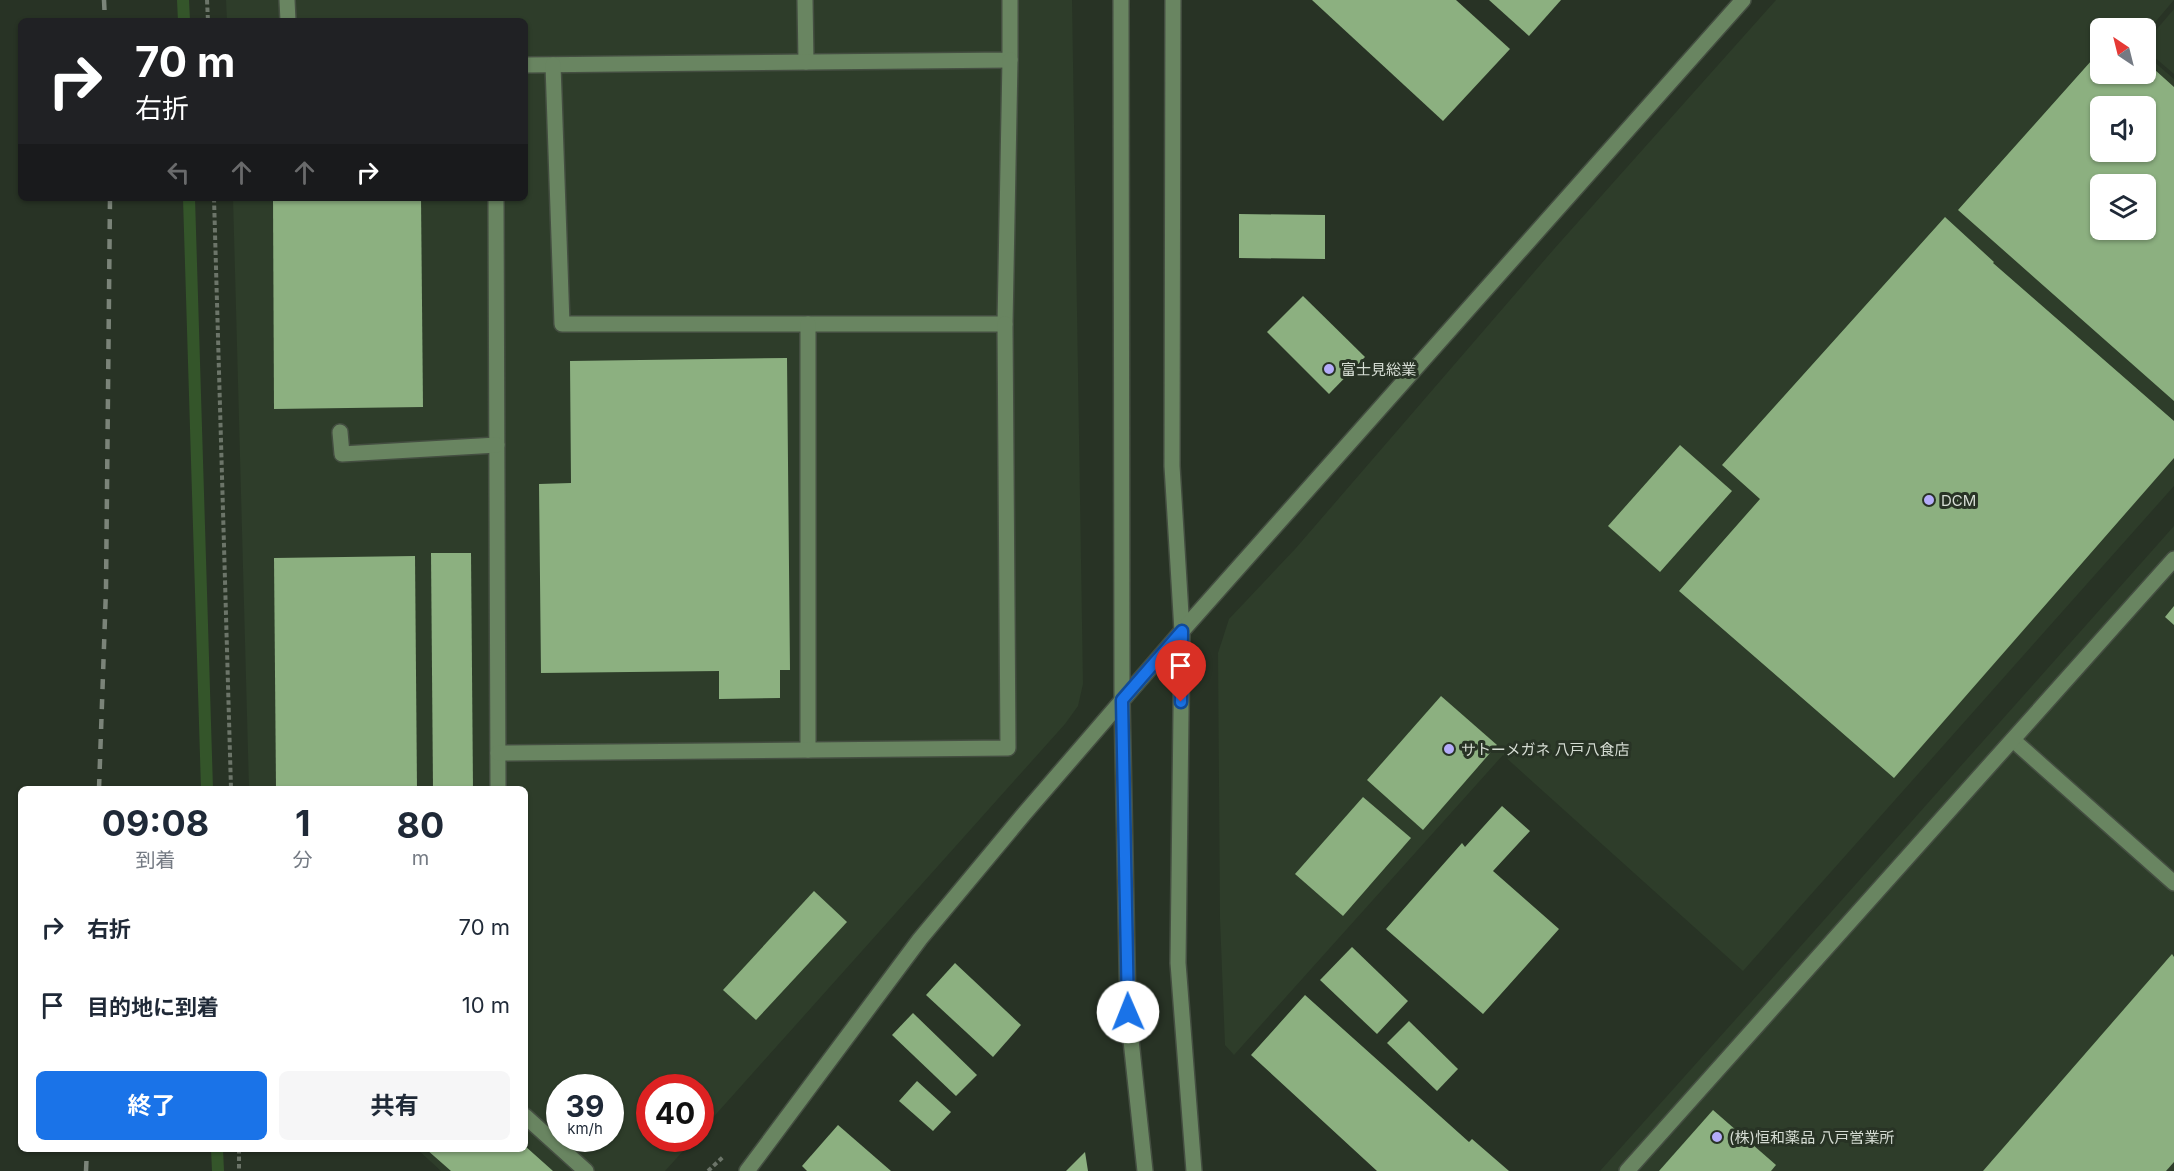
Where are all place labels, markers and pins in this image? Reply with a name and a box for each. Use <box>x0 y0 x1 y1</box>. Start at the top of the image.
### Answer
place label: 富士見総業 <box>1341 360 1416 379</box>
marker: 富士見総業 <box>1322 362 1336 376</box>
place label: DCM <box>1941 491 1976 510</box>
marker: DCM <box>1922 493 1936 507</box>
pin <box>1155 640 1206 702</box>
place label: サトーメガネ 八戸八食店 <box>1461 740 1630 759</box>
marker: サトーメガネ 八戸八食店 <box>1442 742 1456 756</box>
place label: (株)恒和薬品 八戸営業所 <box>1729 1128 1894 1147</box>
marker: (株)恒和薬品 八戸営業所 <box>1710 1130 1724 1144</box>

